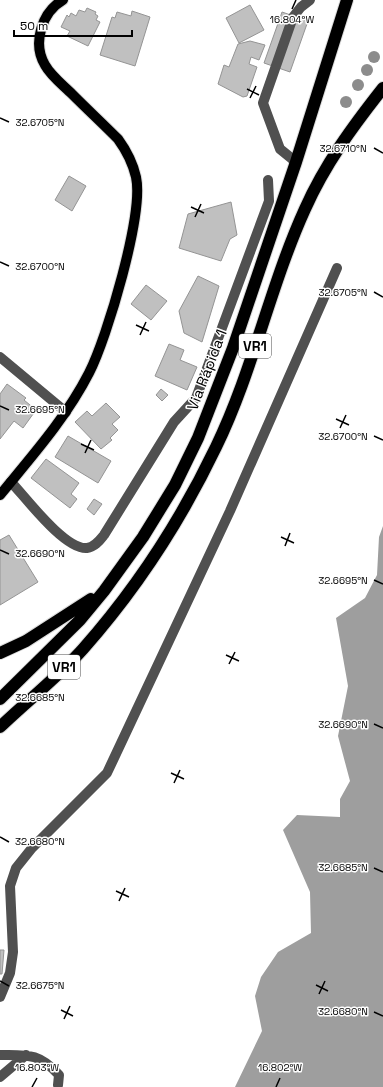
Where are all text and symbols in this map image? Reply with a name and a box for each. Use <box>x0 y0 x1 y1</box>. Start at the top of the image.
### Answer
scale bar <box>14 12 132 38</box>
text: 16.804°W <box>270 13 314 26</box>
text: 50 m <box>20 18 48 34</box>
text: 32.6705°N <box>16 116 64 129</box>
text: 32.6710°N <box>319 142 367 155</box>
text: 32.6700°N <box>15 260 65 273</box>
text: 32.6705°N <box>319 286 367 299</box>
street label: Via Rápida 1 <box>182 327 231 413</box>
road number: VR1 <box>239 334 271 358</box>
text: 32.6695°N <box>15 403 65 416</box>
text: 32.6700°N <box>318 430 368 443</box>
text: 32.6690°N <box>15 547 65 560</box>
text: 32.6695°N <box>318 574 368 587</box>
road number: VR1 <box>48 655 80 679</box>
text: 32.6685°N <box>15 691 65 704</box>
text: 32.6690°N <box>318 718 368 731</box>
text: 32.6680°N <box>15 835 65 848</box>
text: 32.6685°N <box>318 861 368 874</box>
text: 32.6675°N <box>16 979 64 992</box>
text: 32.6680°N <box>318 1005 368 1018</box>
text: 16.803°W <box>15 1061 59 1074</box>
text: 16.802°W <box>258 1061 302 1074</box>

